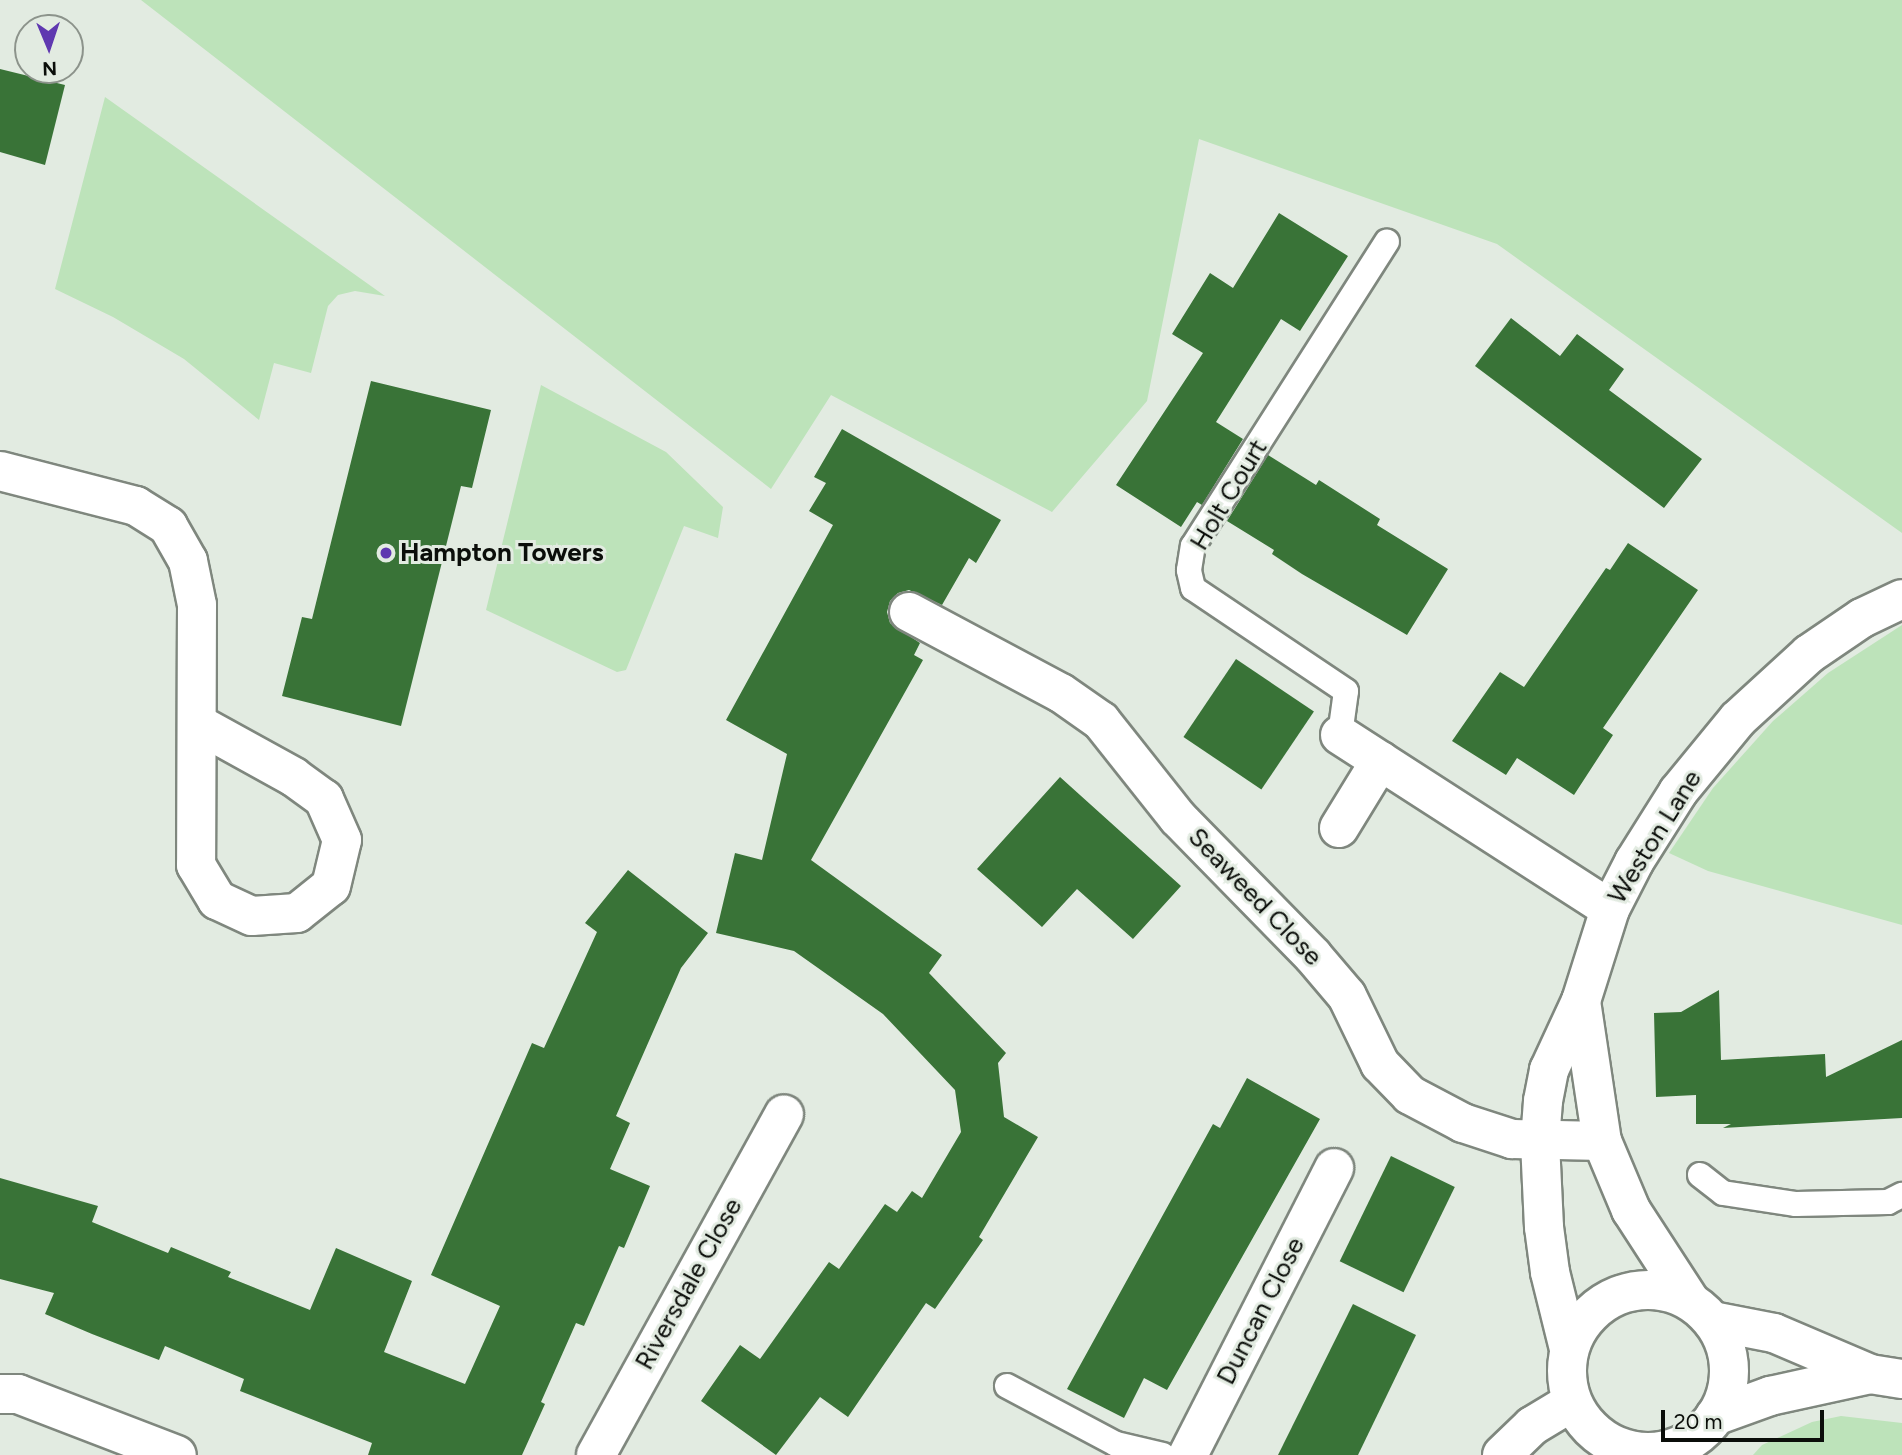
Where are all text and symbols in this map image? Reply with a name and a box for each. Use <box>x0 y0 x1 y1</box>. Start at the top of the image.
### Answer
north arrow <box>14 14 84 84</box>
text: N <box>42 57 57 80</box>
street label: Holt Court <box>1184 434 1274 556</box>
place label: Hampton Towers <box>400 537 604 569</box>
marker: Hampton Towers <box>378 545 394 561</box>
street label: Weston Lane <box>1602 765 1708 909</box>
street label: Seaweed Close <box>1182 822 1328 972</box>
street label: Riversdale Close <box>629 1193 749 1375</box>
street label: Duncan Close <box>1211 1232 1311 1390</box>
scale bar <box>1664 1396 1827 1440</box>
text: 20 m <box>1674 1409 1722 1434</box>

